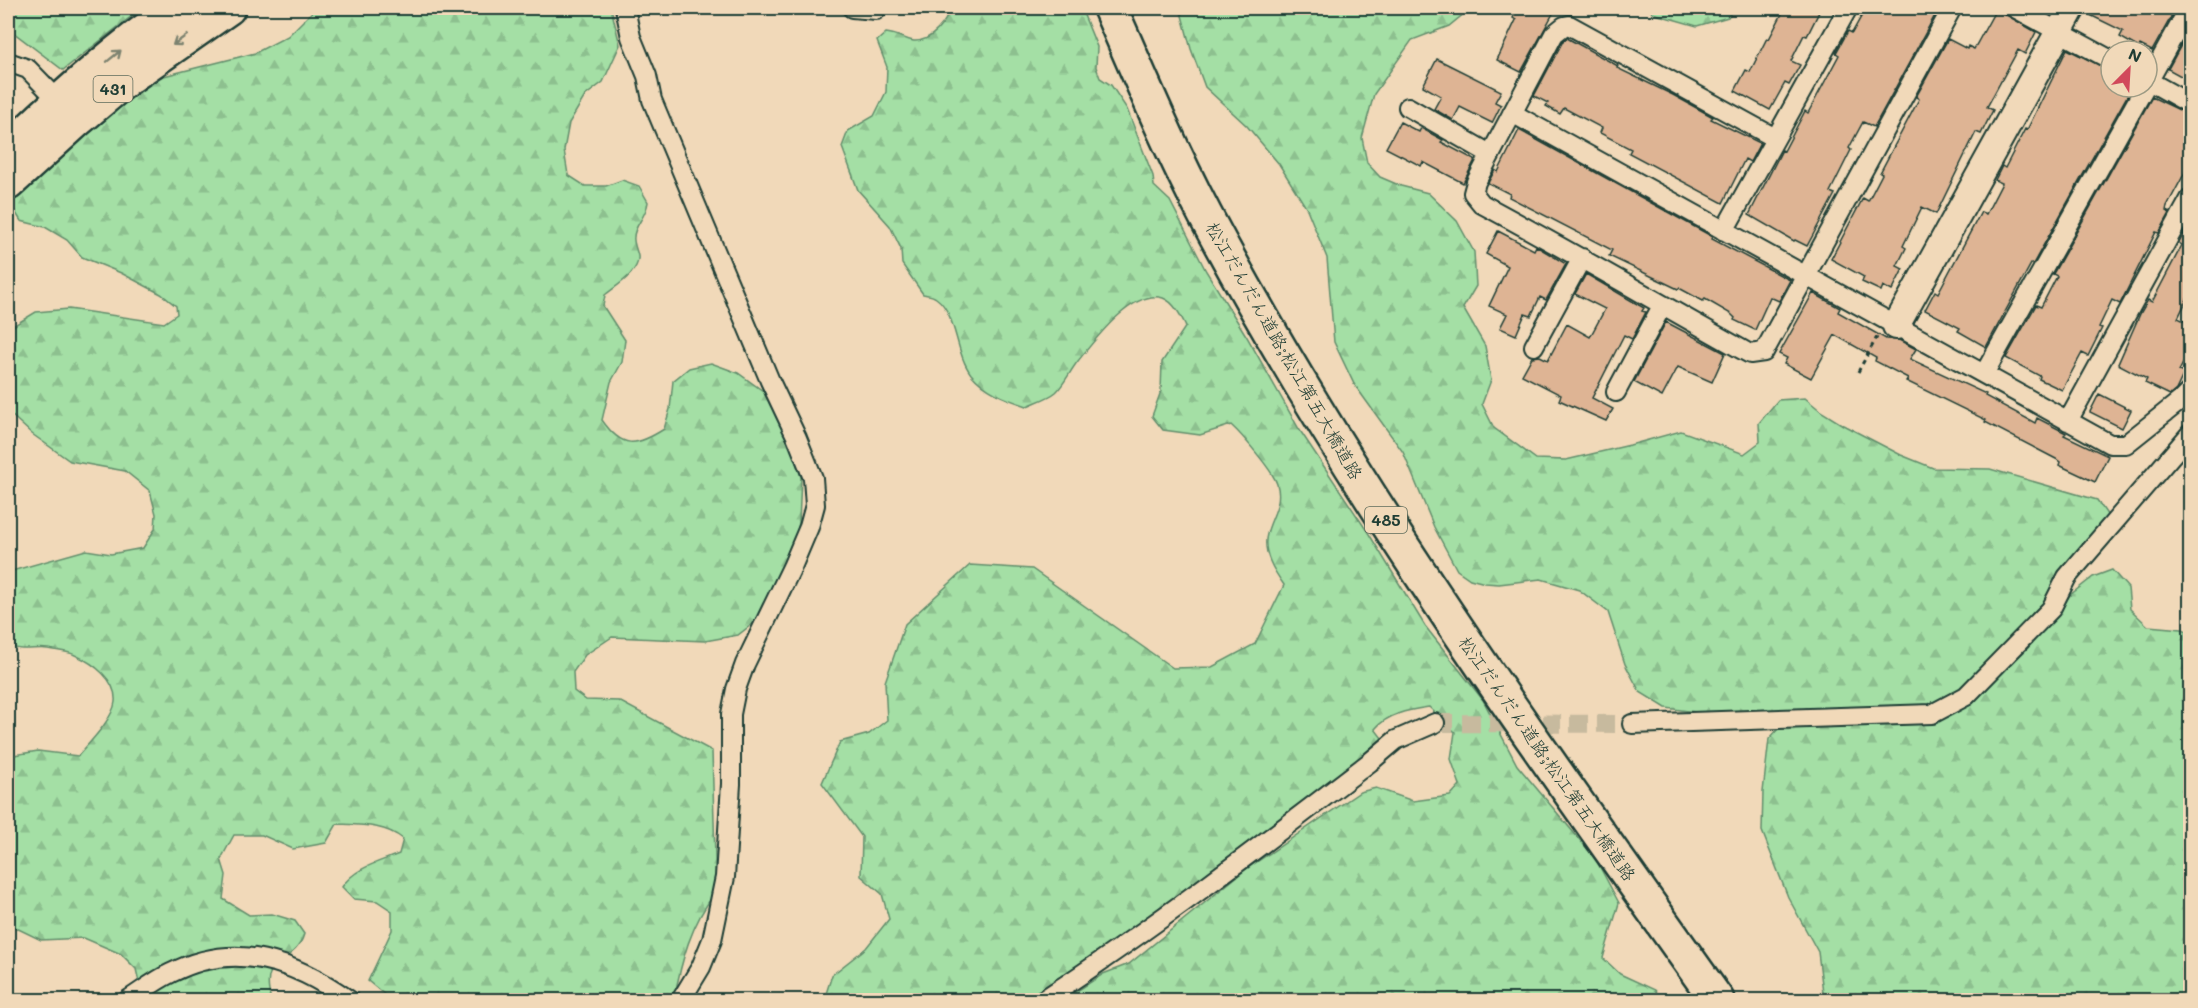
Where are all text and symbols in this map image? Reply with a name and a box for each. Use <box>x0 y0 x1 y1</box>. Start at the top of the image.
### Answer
one-way arrow <box>172 34 188 46</box>
north arrow <box>2099 39 2159 99</box>
text: N <box>2125 43 2145 67</box>
one-way arrow <box>106 49 122 62</box>
road number: 431 <box>94 76 132 102</box>
street label: 松江だんだん道路;松江第五大橋道路 <box>1201 217 1369 484</box>
road number: 485 <box>1365 507 1407 533</box>
street label: 松江だんだん道路;松江第五大橋道路 <box>1454 631 1642 886</box>

